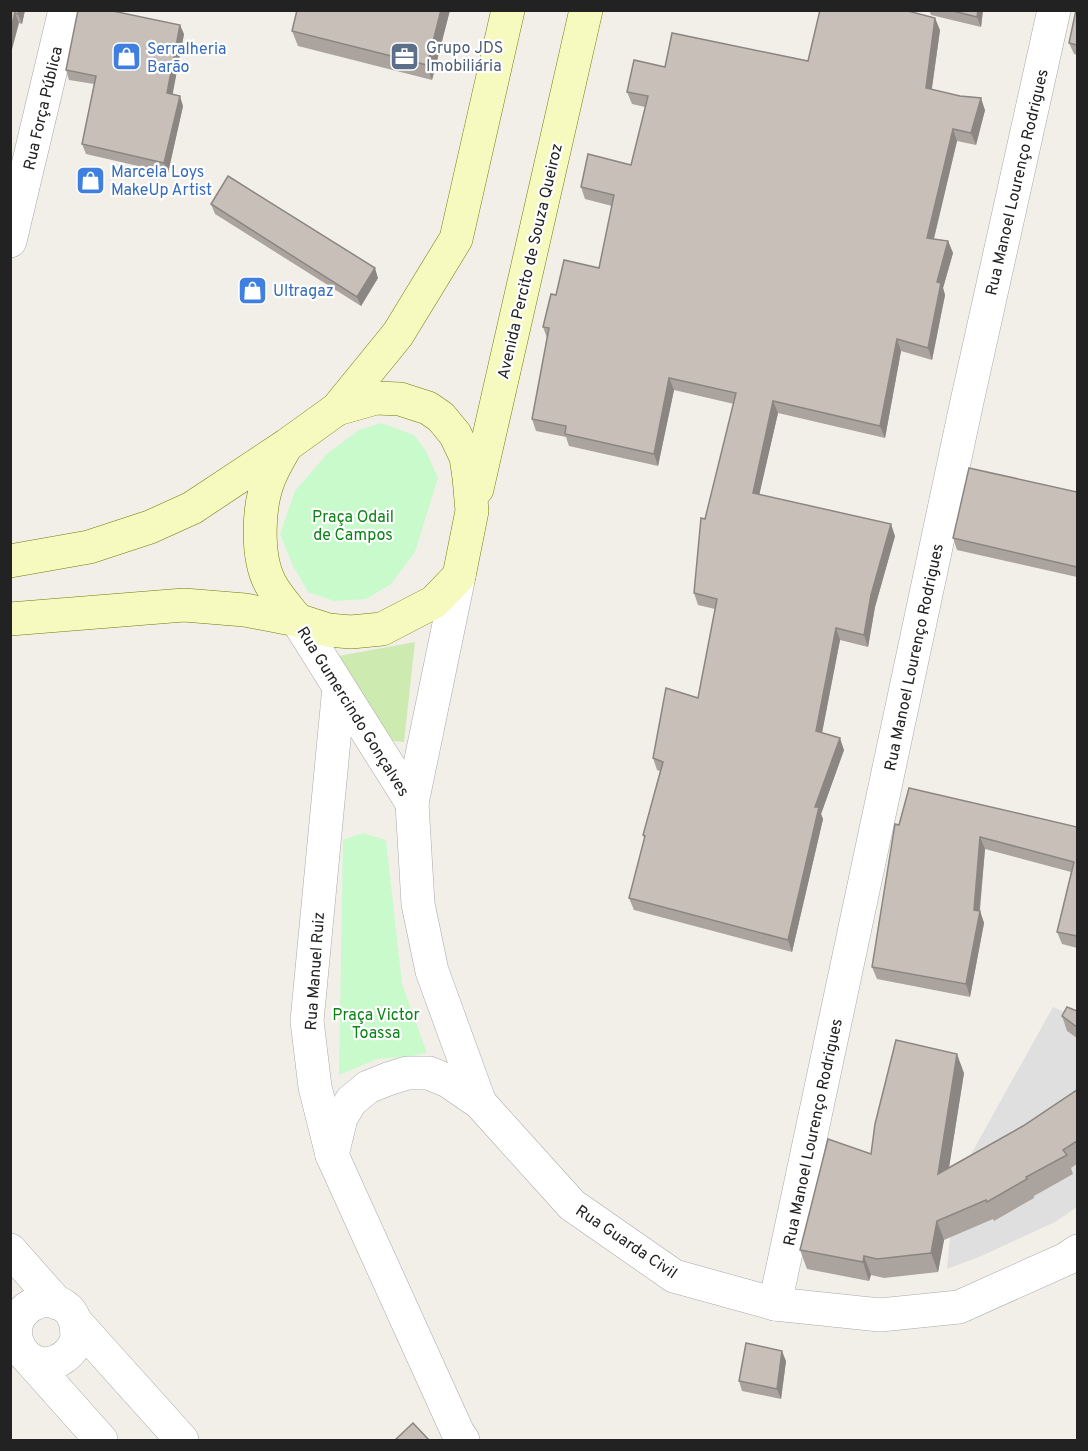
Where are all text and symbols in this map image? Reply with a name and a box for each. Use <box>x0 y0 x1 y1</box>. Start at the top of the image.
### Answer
place label: Grupo JDS Imobiliária <box>426 39 503 77</box>
place label: Serralheria Barão <box>147 40 226 78</box>
office icon: Grupo JDS Imobiliária <box>389 40 421 72</box>
shop icon: Serralheria Barão <box>110 41 142 73</box>
street label: Rua Força Pública <box>20 45 68 172</box>
street label: Rua Manoel Lourenço Rodrigues <box>982 67 1054 298</box>
street label: Avenida Percito de Souza Queiroz <box>494 142 568 381</box>
place label: Marcela Loys MakeUp Artist <box>111 163 212 201</box>
shop icon: Marcela Loys MakeUp Artist <box>74 164 106 196</box>
shop icon: Ultragaz <box>236 274 268 306</box>
place label: Ultragaz <box>273 282 334 302</box>
park label: Praça Odail de Campos <box>312 508 394 546</box>
street label: Rua Manoel Lourenço Rodrigues <box>881 542 949 773</box>
street label: Rua Gumercindo Gonçalves <box>292 623 413 801</box>
street label: Rua Manuel Ruiz <box>302 911 330 1031</box>
park label: Praça Victor Toassa <box>332 1006 420 1044</box>
street label: Rua Manoel Lourenço Rodrigues <box>780 1017 848 1248</box>
street label: Rua Guarda Civil <box>571 1201 681 1284</box>

